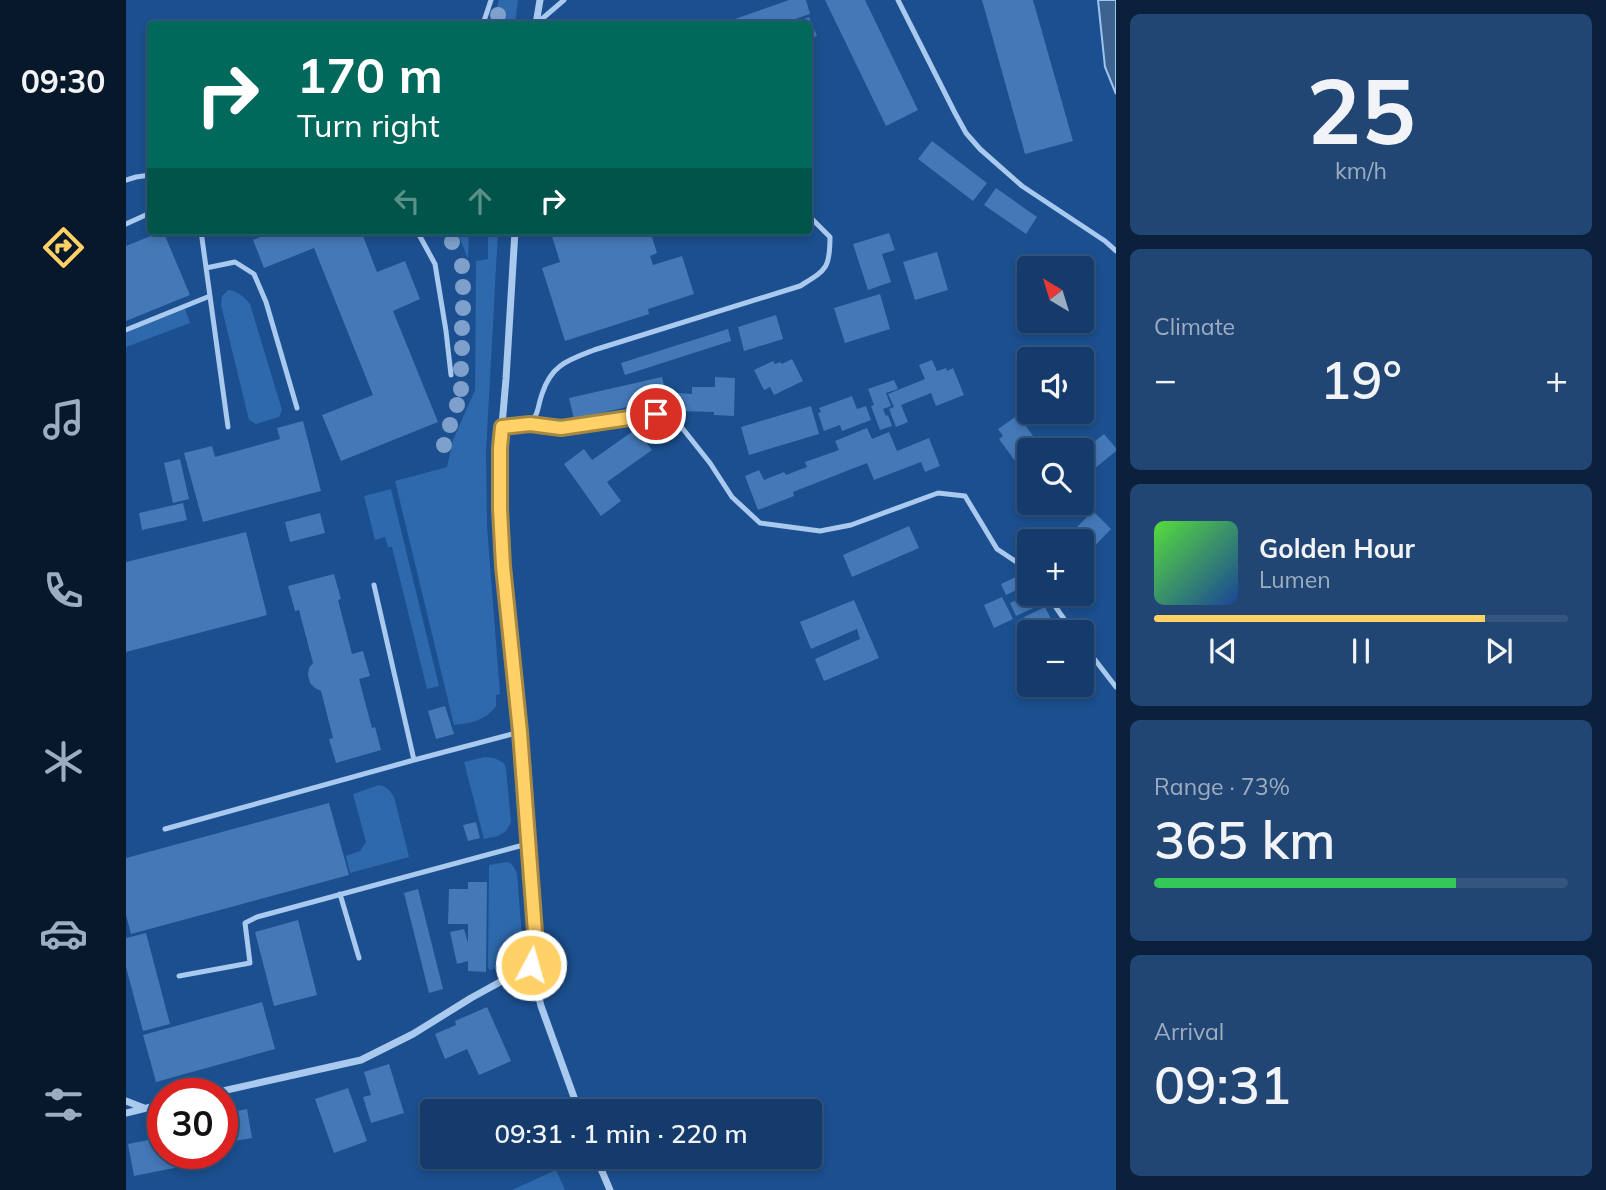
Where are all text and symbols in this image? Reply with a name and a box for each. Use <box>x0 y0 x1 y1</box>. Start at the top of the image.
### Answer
text: 170 m <box>297 44 443 105</box>
icon: right <box>182 49 273 140</box>
text: 25 <box>1306 53 1416 167</box>
text: 09:30 <box>21 61 105 101</box>
text: Turn right <box>297 105 440 145</box>
text: km/h <box>1335 156 1387 185</box>
icon: left <box>388 182 426 220</box>
icon: ahead <box>461 182 499 220</box>
icon: right <box>534 182 572 220</box>
icon: directions <box>39 223 88 272</box>
north arrow <box>1017 256 1094 332</box>
map controls <box>1017 256 1094 697</box>
text: Climate <box>1154 312 1235 341</box>
button: sound <box>1017 347 1094 424</box>
text: 19° <box>1320 347 1402 412</box>
text: − <box>1154 355 1177 403</box>
text: + <box>1545 355 1568 403</box>
pin <box>626 384 686 444</box>
icon: music <box>39 395 88 444</box>
icon: arrive <box>637 395 675 433</box>
button: search <box>1017 438 1094 515</box>
button: + <box>1017 529 1094 606</box>
text: Golden Hour <box>1259 532 1415 565</box>
text: Lumen <box>1259 565 1331 594</box>
icon: phone <box>39 566 88 615</box>
button: − <box>1017 620 1094 697</box>
icon: previous <box>1204 632 1242 670</box>
icon: pause <box>1342 632 1380 670</box>
icon: next <box>1480 632 1518 670</box>
icon: climate <box>39 737 88 786</box>
text: Range · 73% <box>1154 772 1290 801</box>
text: 365 km <box>1154 807 1335 872</box>
icon: car <box>39 909 88 958</box>
position arrow <box>494 928 568 1002</box>
text: Arrival <box>1154 1017 1224 1046</box>
text: 09:31 <box>1154 1052 1291 1117</box>
speed limit sign: 30 <box>147 1078 238 1169</box>
icon: filters <box>39 1080 88 1129</box>
text: 09:31 · 1 min · 220 m <box>494 1117 748 1150</box>

